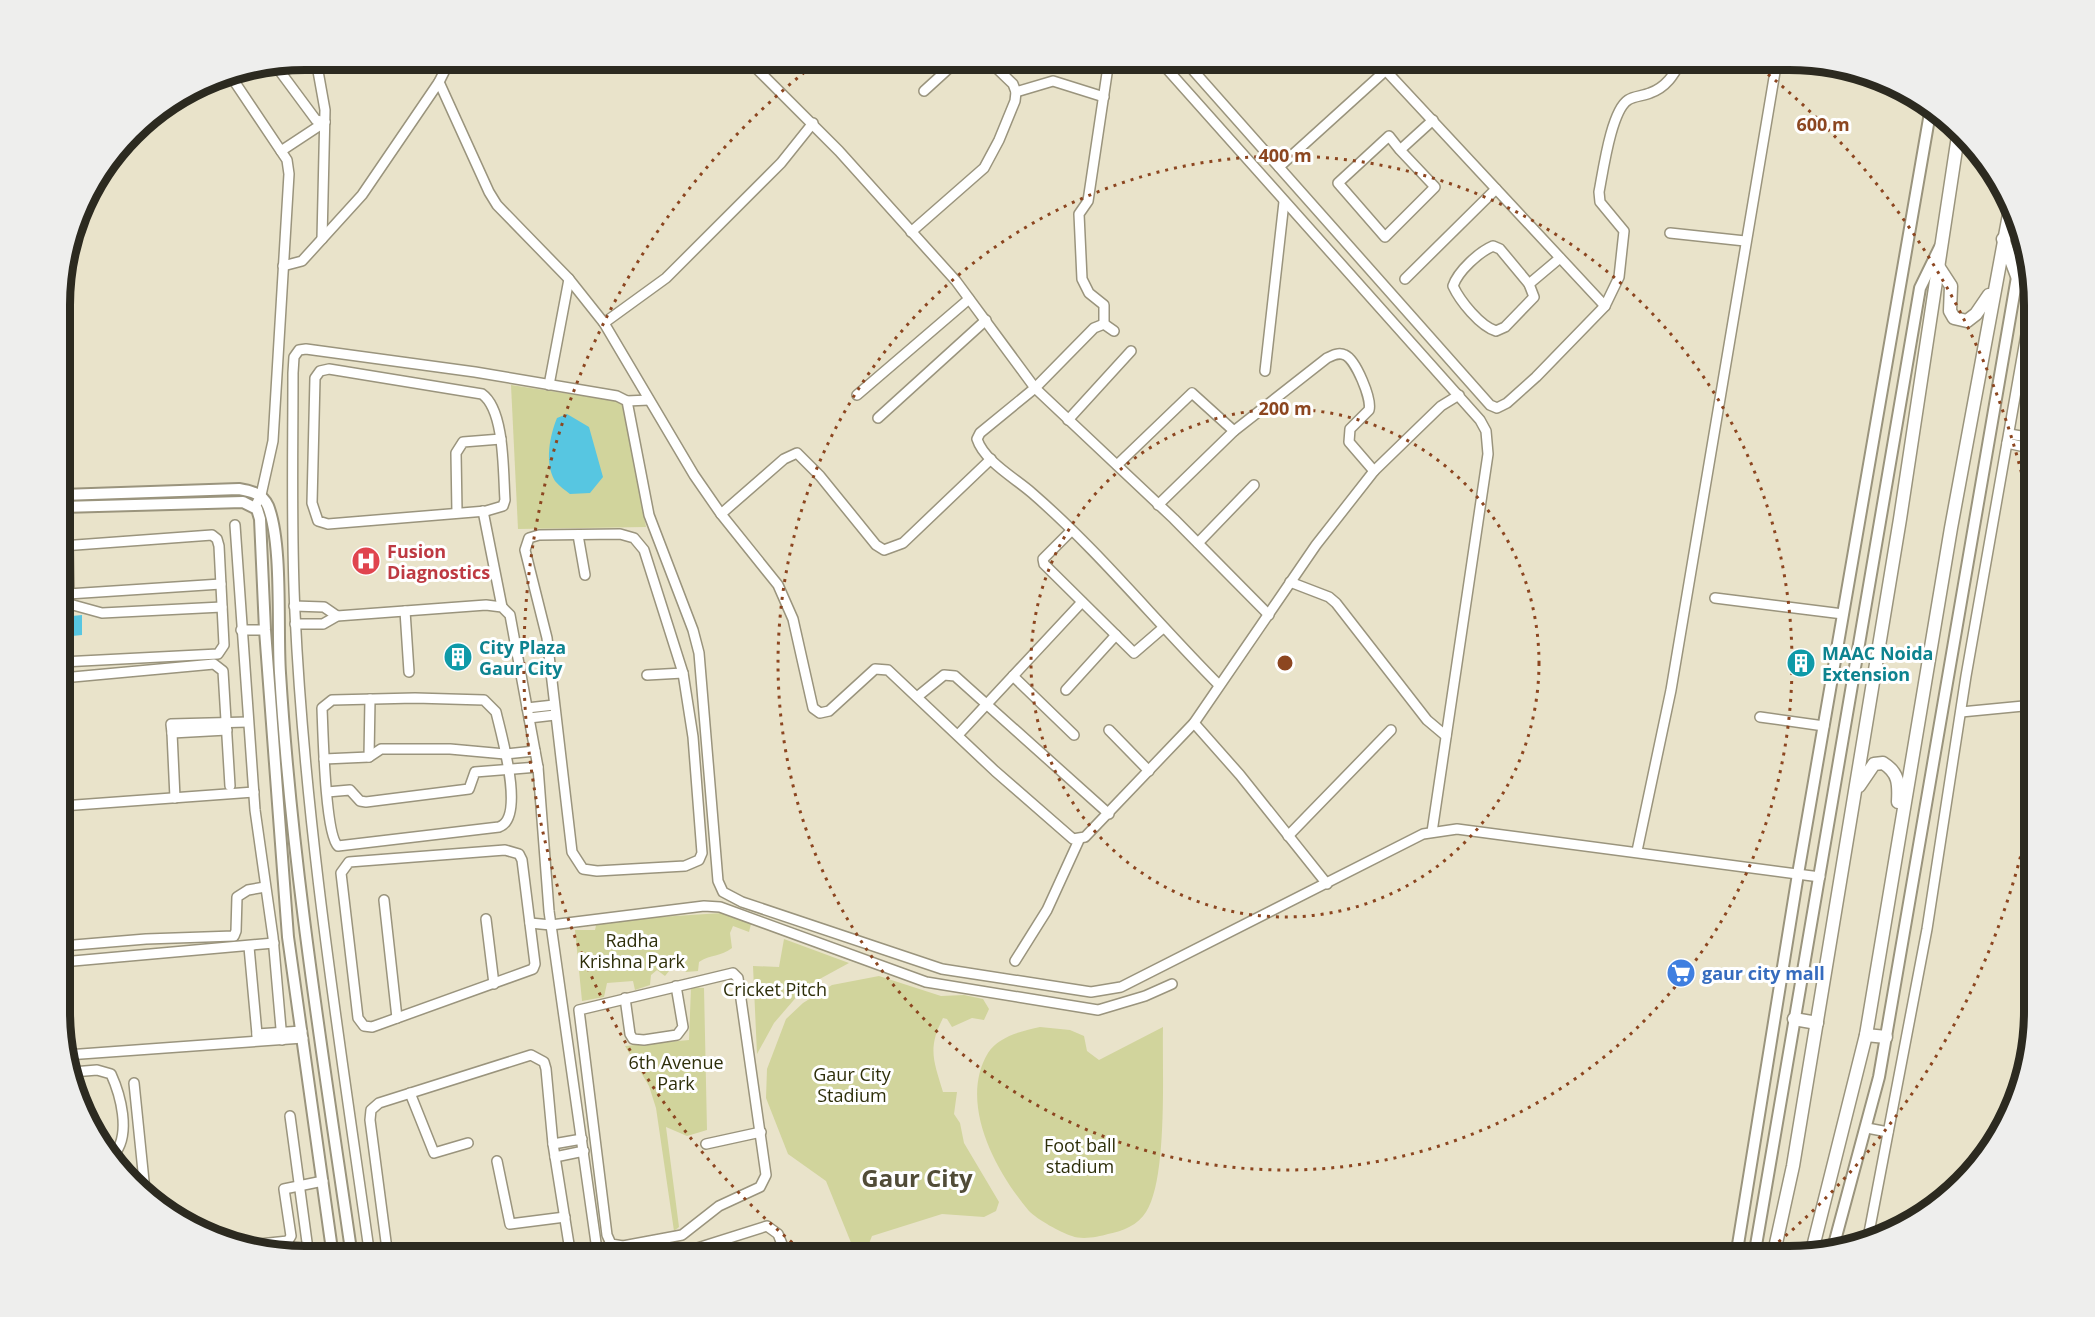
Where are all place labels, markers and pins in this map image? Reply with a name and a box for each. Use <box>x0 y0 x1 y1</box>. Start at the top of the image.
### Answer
place label: Fusion Diagnostics <box>387 539 490 584</box>
hospital icon: Fusion Diagnostics <box>350 545 382 577</box>
place label: City Plaza Gaur City <box>479 635 566 680</box>
building icon: City Plaza Gaur City <box>442 641 474 673</box>
place label: MAAC Noida Extension <box>1822 641 1934 686</box>
building icon: MAAC Noida Extension <box>1785 647 1817 679</box>
centre of rings <box>1275 653 1295 673</box>
supermarket icon: gaur city mall <box>1665 957 1697 989</box>
place label: gaur city mall <box>1702 961 1825 985</box>

